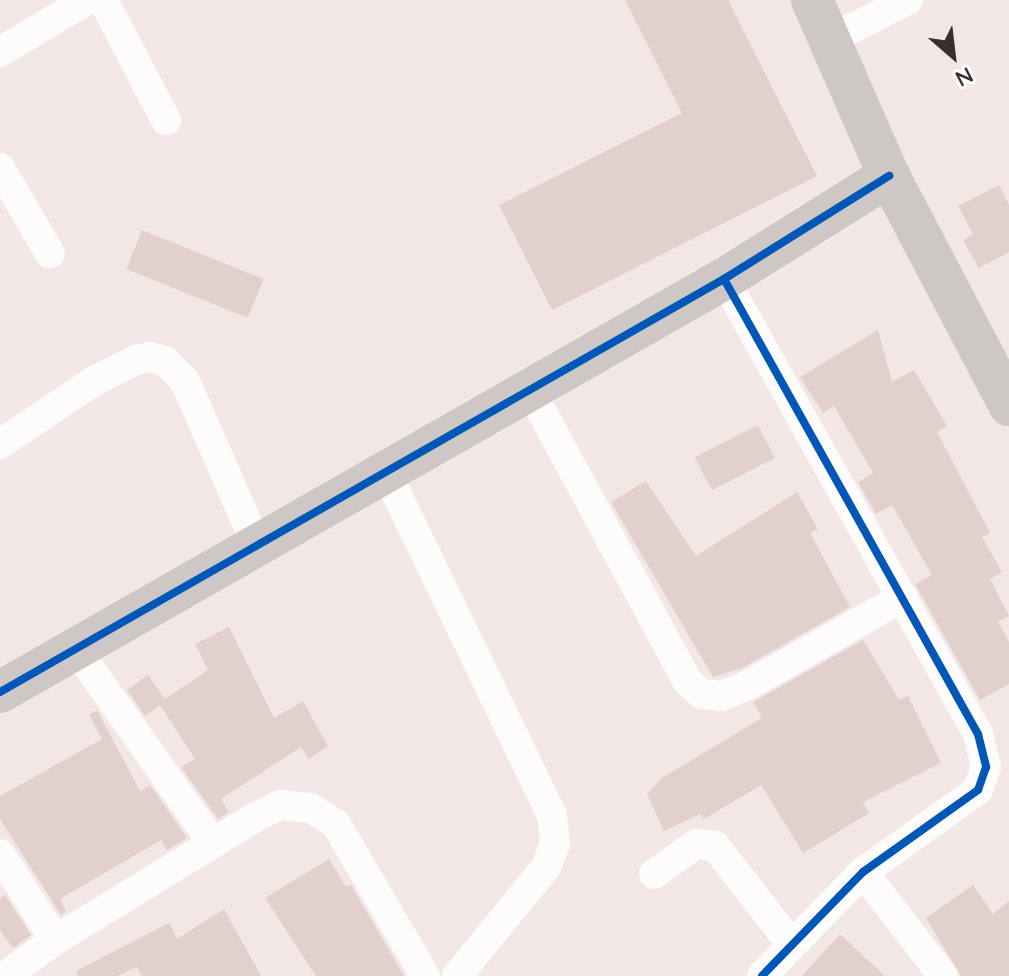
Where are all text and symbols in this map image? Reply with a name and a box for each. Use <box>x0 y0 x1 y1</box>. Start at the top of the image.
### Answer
north arrow <box>913 16 993 96</box>
text: N <box>951 61 978 93</box>

